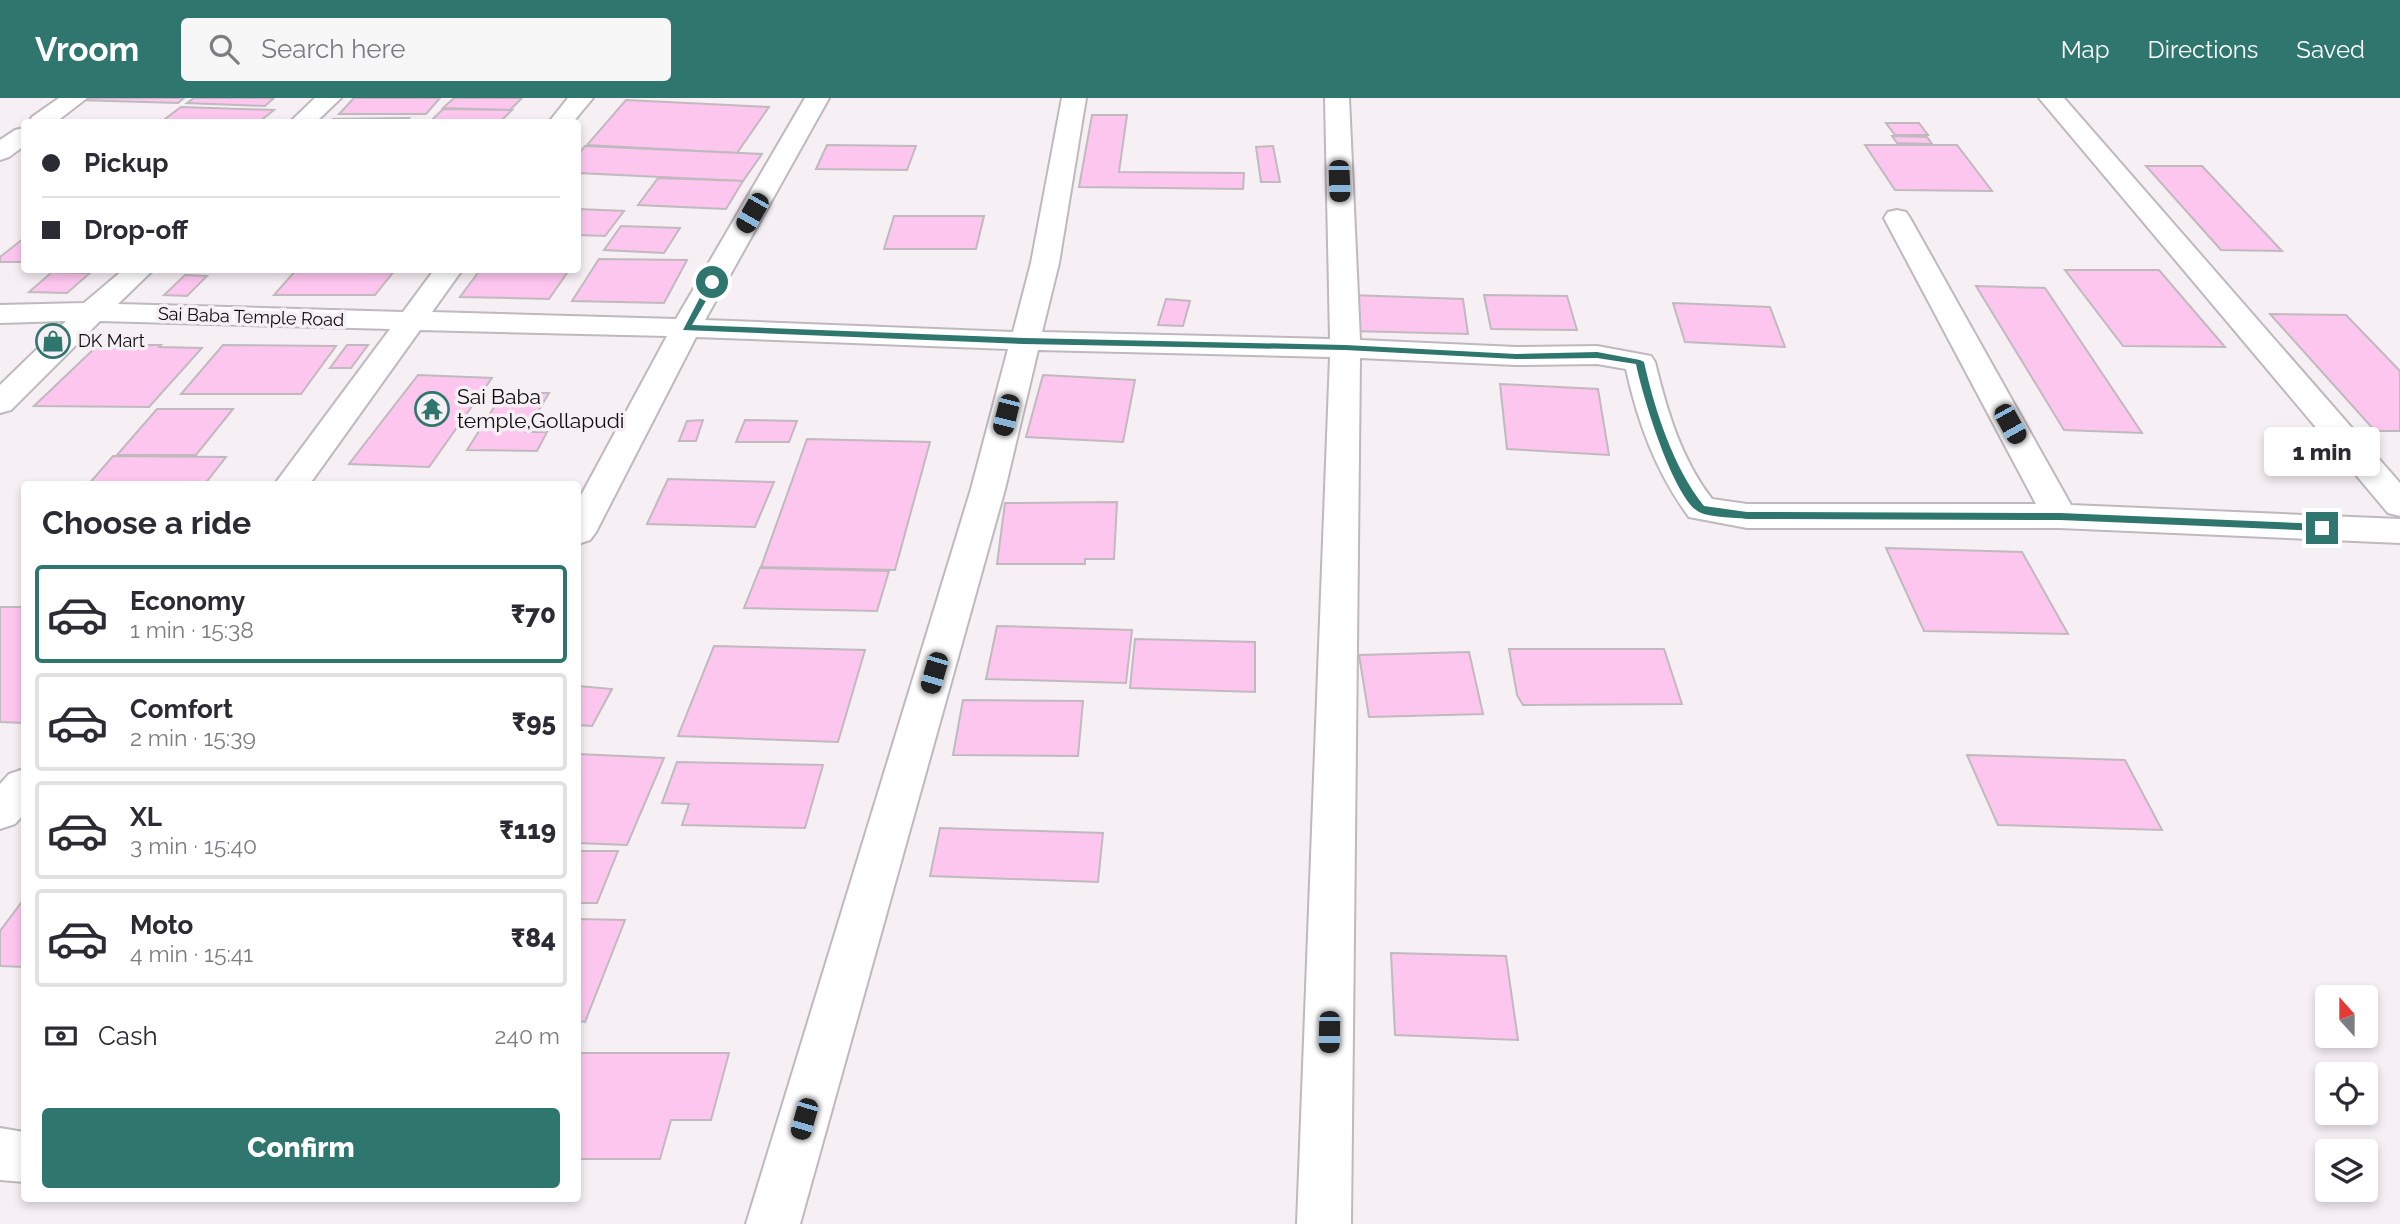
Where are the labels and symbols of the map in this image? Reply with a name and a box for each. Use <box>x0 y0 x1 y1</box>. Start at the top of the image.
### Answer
car <box>1328 160 1351 202</box>
car <box>733 190 772 236</box>
route start <box>696 266 728 298</box>
street label: Sai Baba Temple Road <box>157 303 345 330</box>
shop icon: DK Mart <box>34 322 72 360</box>
place label: DK Mart <box>78 330 145 351</box>
place label: Sai Baba temple,Gollapudi <box>457 384 624 433</box>
temple icon: Sai Baba temple,Gollapudi <box>413 390 451 428</box>
car <box>991 392 1022 438</box>
car <box>1991 401 2030 447</box>
callout: 1 min <box>2264 426 2380 476</box>
route end <box>2306 512 2338 544</box>
car <box>919 650 950 696</box>
north arrow <box>2315 985 2378 1048</box>
car <box>1319 1011 1340 1053</box>
car <box>789 1096 820 1142</box>

